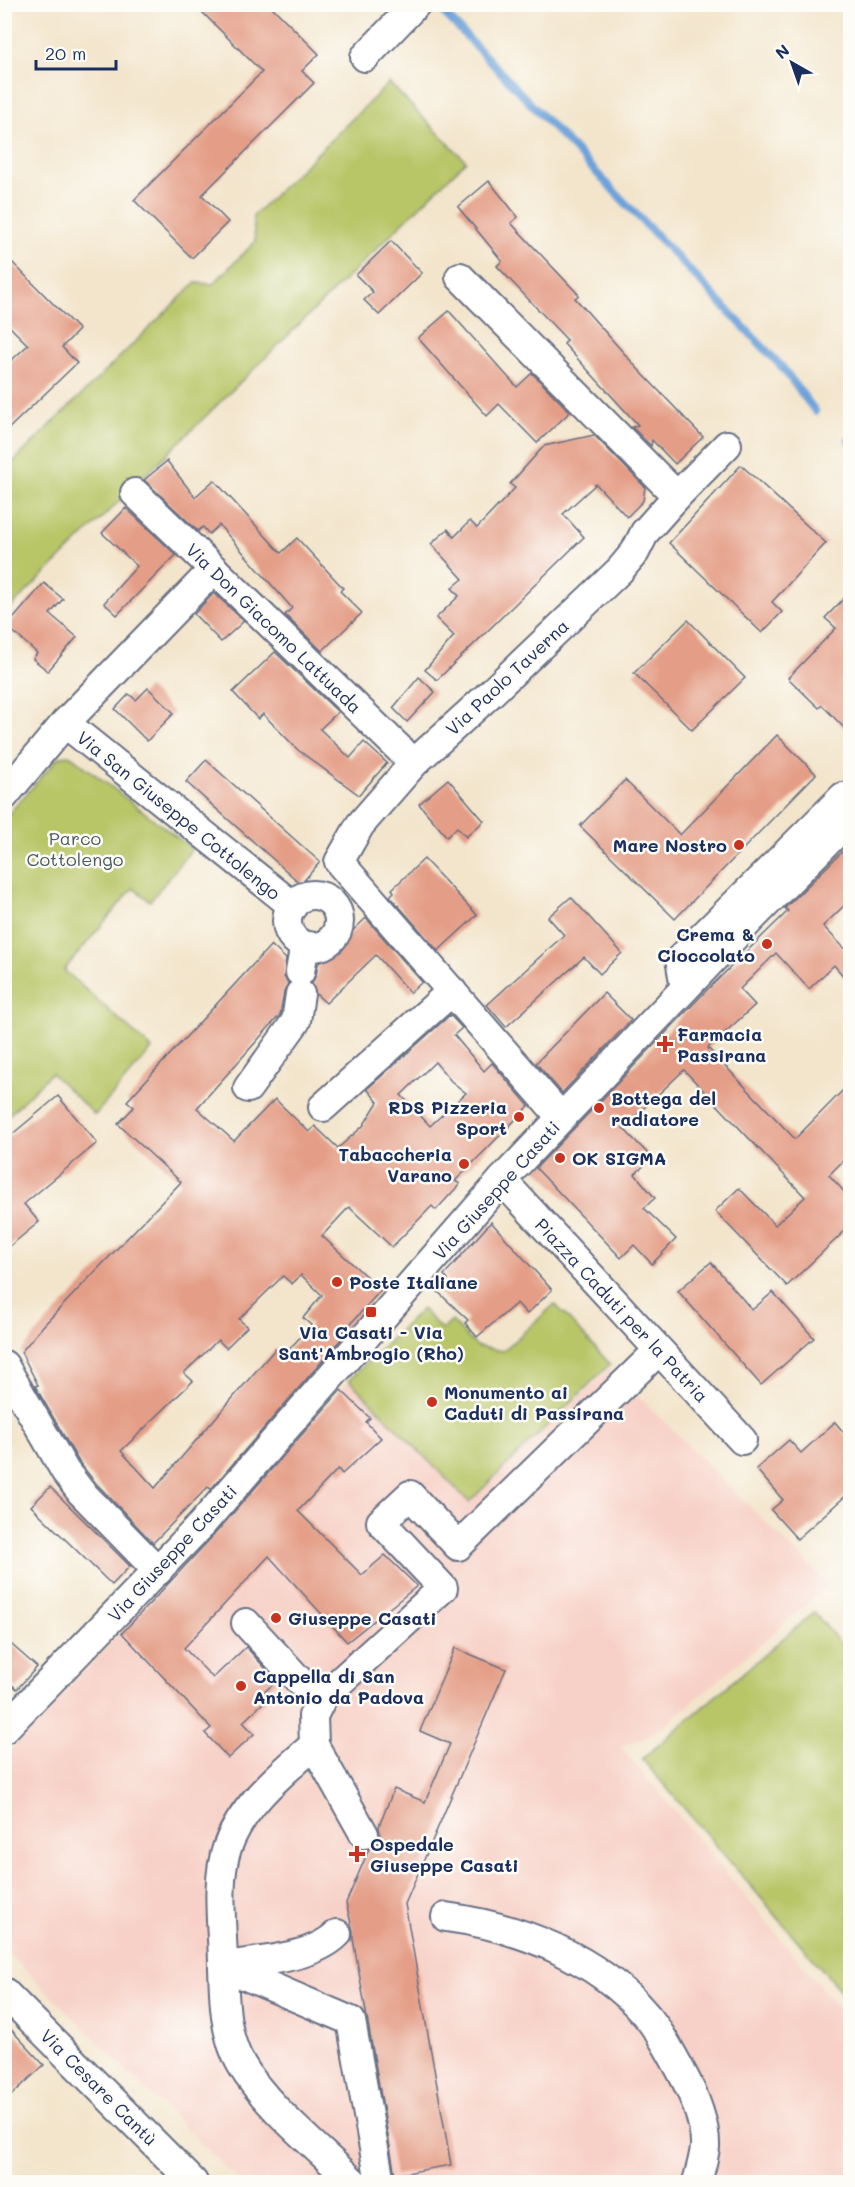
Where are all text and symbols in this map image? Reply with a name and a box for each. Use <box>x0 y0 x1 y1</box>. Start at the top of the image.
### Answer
scale bar <box>36 33 116 71</box>
north arrow <box>762 33 822 93</box>
text: N <box>771 39 793 63</box>
text: 20 m <box>45 41 86 65</box>
street label: Via Don Giacomo Lattuada <box>181 538 367 718</box>
street label: Via Paolo Taverna <box>440 614 574 740</box>
street label: Via San Giuseppe Cottolengo <box>72 725 286 905</box>
park label: Parco Cottolengo <box>27 826 124 871</box>
place label: Mare Nostro <box>613 833 727 857</box>
marker: Mare Nostro <box>732 838 746 852</box>
place label: Crema & Cioccolato <box>657 922 755 967</box>
marker: Crema & Cioccolato <box>760 937 774 951</box>
place label: Farmacia Passirana <box>677 1022 766 1067</box>
marker: Farmacia Passirana <box>658 1037 672 1051</box>
place label: Bottega del radiatore <box>611 1086 716 1131</box>
place label: RDS Pizzeria Sport <box>388 1095 507 1140</box>
marker: Bottega del radiatore <box>592 1101 606 1115</box>
marker: RDS Pizzeria Sport <box>512 1110 526 1124</box>
street label: Via Giuseppe Casati <box>427 1115 565 1265</box>
place label: Tabaccheria Varano <box>339 1142 452 1187</box>
place label: OK SIGMA <box>572 1146 666 1170</box>
marker: OK SIGMA <box>553 1151 567 1165</box>
marker: Tabaccheria Varano <box>457 1157 471 1171</box>
street label: Piazza Caduti per la Patria <box>530 1213 714 1407</box>
place label: Poste Italiane <box>349 1270 478 1294</box>
marker: Poste Italiane <box>330 1275 344 1289</box>
marker: Via Casati - Via Sant'Ambrogio (Rho) <box>364 1305 378 1319</box>
place label: Via Casati - Via Sant'Ambrogio (Rho) <box>278 1320 464 1365</box>
place label: Monumento ai Caduti di Passirana <box>444 1380 624 1425</box>
marker: Monumento ai Caduti di Passirana <box>425 1395 439 1409</box>
street label: Via Giuseppe Casati <box>102 1479 242 1627</box>
place label: Giuseppe Casati <box>288 1606 437 1630</box>
marker: Giuseppe Casati <box>269 1611 283 1625</box>
place label: Cappella di San Antonio da Padova <box>253 1664 424 1709</box>
marker: Cappella di San Antonio da Padova <box>234 1679 248 1693</box>
place label: Ospedale Giuseppe Casati <box>370 1832 519 1877</box>
marker: Ospedale Giuseppe Casati <box>348 1845 366 1863</box>
street label: Via Cesare Cantù <box>35 2023 163 2151</box>

